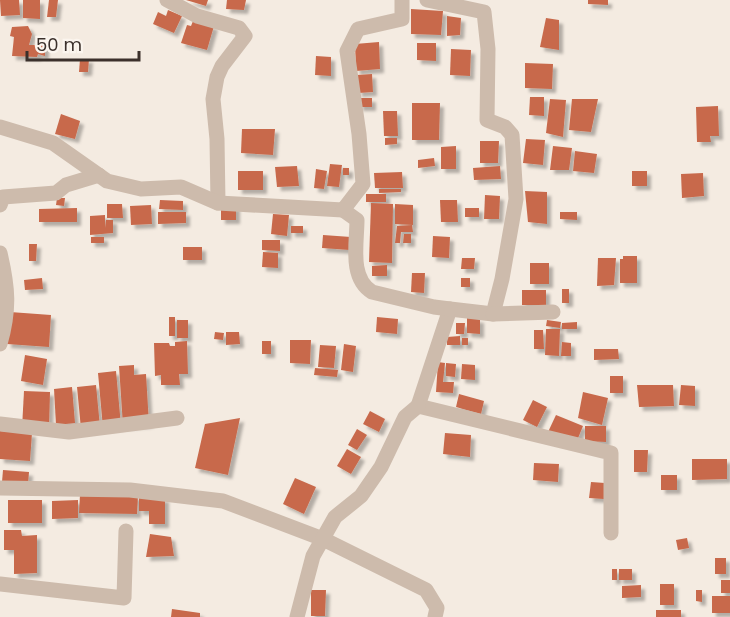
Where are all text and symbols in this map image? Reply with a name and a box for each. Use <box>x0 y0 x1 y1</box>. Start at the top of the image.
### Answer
scale bar <box>27 24 140 62</box>
text: 50 m <box>36 32 82 57</box>

